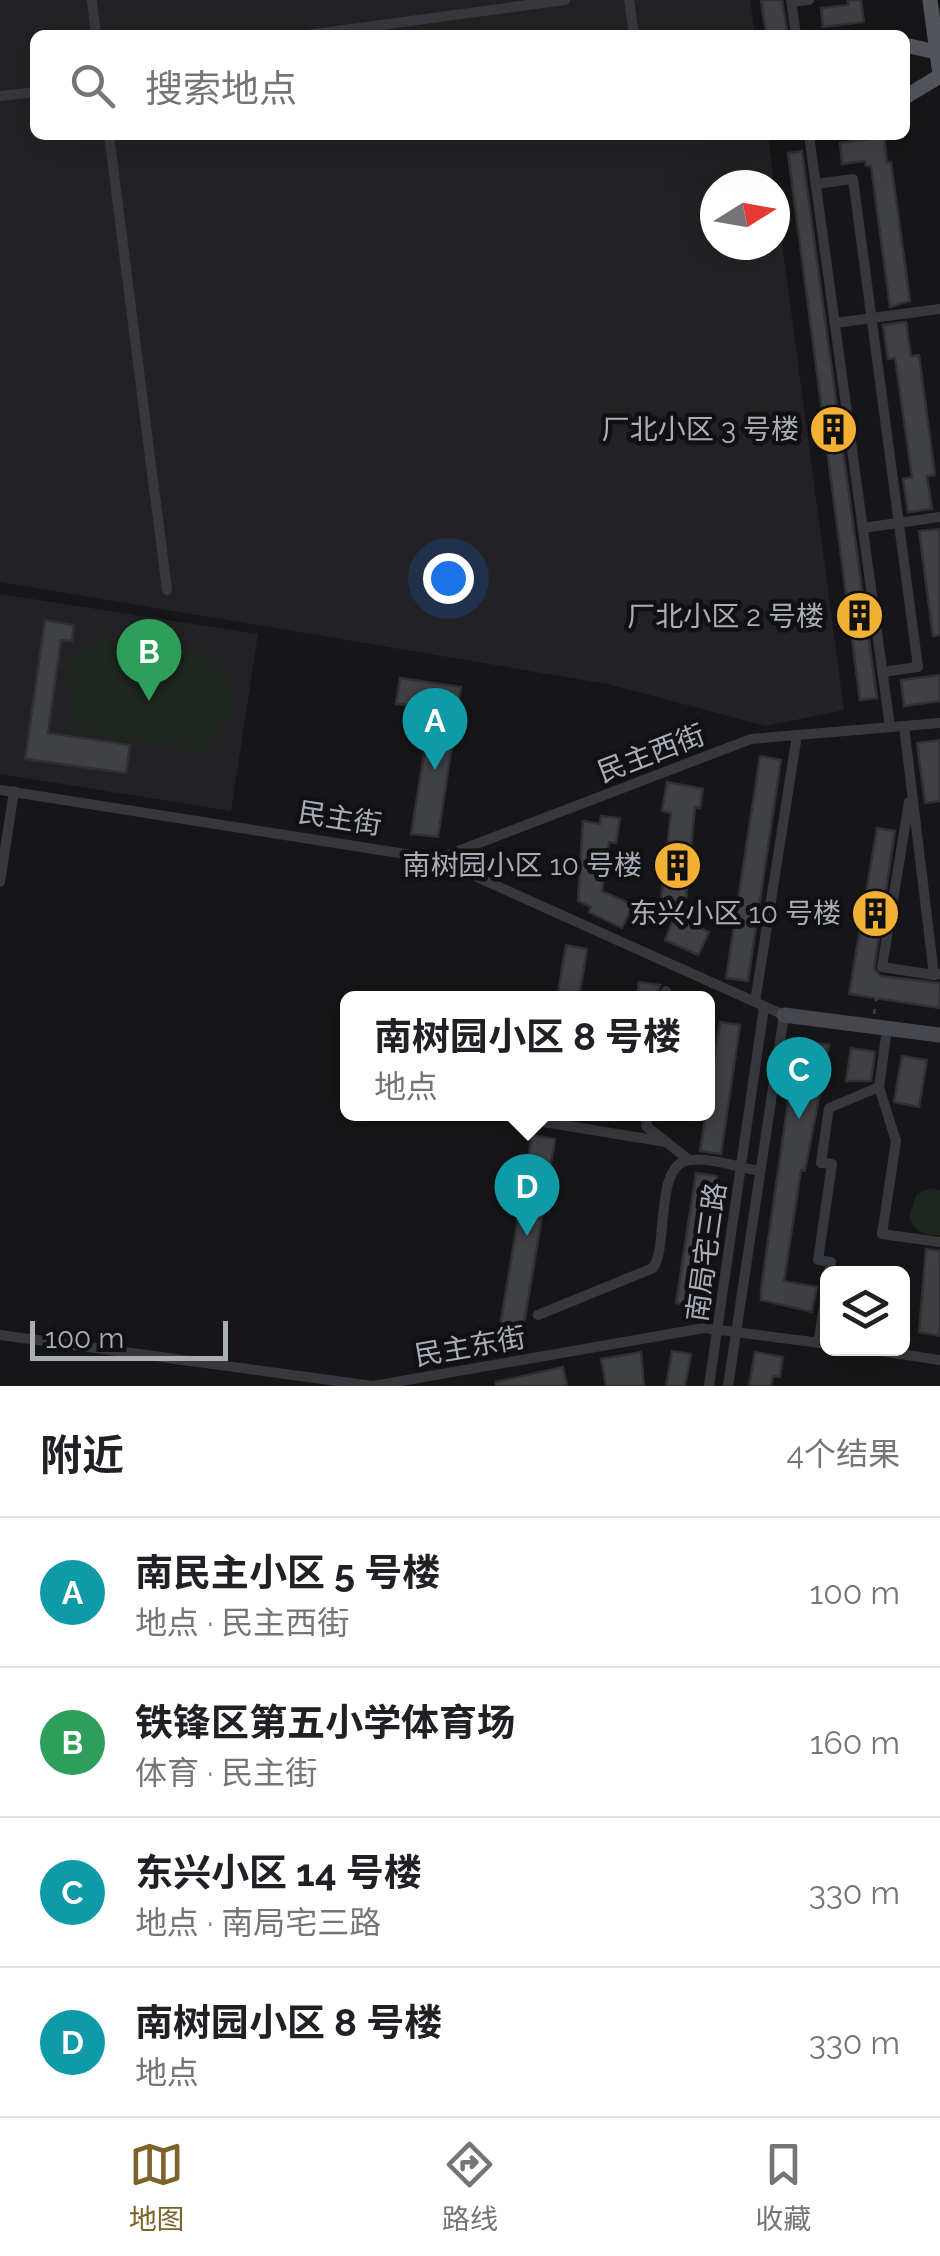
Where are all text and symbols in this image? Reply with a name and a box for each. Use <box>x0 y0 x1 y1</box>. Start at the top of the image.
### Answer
search box <box>30 30 910 140</box>
icon: search <box>65 58 120 113</box>
text: 搜索地点 <box>145 66 297 111</box>
north arrow <box>700 170 790 260</box>
building icon: 厂北小区 3 号楼 <box>808 403 860 455</box>
place label: 厂北小区 3 号楼 <box>602 413 799 446</box>
your location <box>423 553 474 604</box>
building icon: 厂北小区 2 号楼 <box>833 590 885 642</box>
place label: 厂北小区 2 号楼 <box>627 600 824 633</box>
pin: B <box>116 618 182 701</box>
pin: A <box>402 688 468 770</box>
street label: 民主西街 <box>593 718 709 789</box>
street label: 民主街 <box>296 796 384 841</box>
building icon: 南树园小区 10 号楼 <box>651 839 703 891</box>
place label: 南树园小区 10 号楼 <box>403 849 642 882</box>
building icon: 东兴小区 10 号楼 <box>850 887 902 939</box>
place label: 东兴小区 10 号楼 <box>630 897 841 930</box>
popup <box>340 991 715 1121</box>
text: 南树园小区 8 号楼 <box>374 1014 681 1059</box>
pin: C <box>766 1036 832 1119</box>
text: 地点 <box>374 1068 438 1105</box>
pin: D <box>494 1154 560 1236</box>
street label: 南局宅三路 <box>680 1180 733 1324</box>
map controls <box>820 1266 910 1356</box>
button: layers <box>820 1266 910 1356</box>
scale bar <box>30 1316 228 1360</box>
street label: 民主东街 <box>412 1321 528 1372</box>
text: 100 m <box>45 1322 124 1355</box>
text: 附近 <box>40 1431 124 1480</box>
text: 4个结果 <box>787 1435 900 1472</box>
text: 南民主小区 5 号楼 <box>135 1550 440 1595</box>
text: A <box>62 1574 83 1611</box>
text: 100 m <box>810 1574 900 1611</box>
text: 地点 · 民主西街 <box>135 1604 349 1641</box>
text: 铁锋区第五小学体育场 <box>135 1700 515 1745</box>
text: B <box>62 1724 83 1761</box>
text: 160 m <box>810 1724 900 1761</box>
text: 体育 · 民主街 <box>135 1754 317 1791</box>
text: 东兴小区 14 号楼 <box>135 1850 422 1895</box>
text: C <box>62 1874 83 1911</box>
text: 330 m <box>809 1874 900 1911</box>
text: 地点 · 南局宅三路 <box>135 1904 381 1941</box>
text: 南树园小区 8 号楼 <box>135 2000 442 2045</box>
text: D <box>61 2024 84 2061</box>
text: 330 m <box>809 2024 900 2061</box>
text: 地点 <box>135 2054 199 2091</box>
tab: 地图 <box>129 2137 185 2237</box>
tab: 路线 <box>442 2137 498 2237</box>
tab: 收藏 <box>755 2137 811 2237</box>

